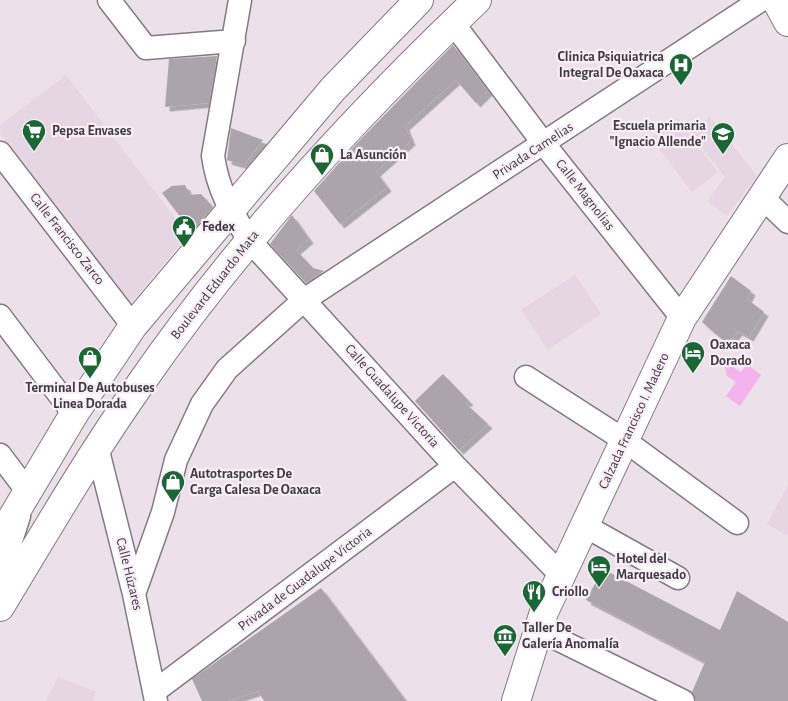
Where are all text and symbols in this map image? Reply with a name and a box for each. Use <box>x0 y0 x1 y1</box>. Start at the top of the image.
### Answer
place label: Clinica Psiquiatrica Integral De Oaxaca <box>557 50 664 80</box>
hospital icon: Clinica Psiquiatrica Integral De Oaxaca <box>668 52 694 86</box>
supermarket icon: Pepsa Envases <box>21 118 47 152</box>
place label: Escuela primaria "Ignacio Allende" <box>609 119 706 149</box>
street label: Privada Camelias <box>490 120 576 182</box>
school or university icon: Escuela primaria "Ignacio Allende" <box>710 121 736 155</box>
place label: Pepsa Envases <box>52 124 132 138</box>
shop icon: La Asunción <box>309 142 335 176</box>
place label: La Asunción <box>340 148 407 162</box>
street label: Calle Magnolias <box>553 157 617 233</box>
street label: Calle Francisco Zarco <box>27 191 107 288</box>
public building icon: Fedex <box>171 214 197 248</box>
place label: Fedex <box>202 220 236 234</box>
street label: Boulevard Eduardo Mata <box>168 228 262 342</box>
place label: Oaxaca Dorado <box>710 338 752 368</box>
hotel icon: Oaxaca Dorado <box>680 340 706 374</box>
street label: Calle Guadalupe Victoria <box>342 342 442 451</box>
shop icon: Terminal De Autobuses Linea Dorada <box>77 345 103 379</box>
street label: Calzada Francisco I. Madero <box>596 351 672 491</box>
place label: Terminal De Autobuses Linea Dorada <box>25 381 155 411</box>
place label: Autotrasportes De Carga Calesa De Oaxaca <box>190 467 322 497</box>
shop icon: Autotrasportes De Carga Calesa De Oaxaca <box>160 469 186 503</box>
street label: Privada de Guadalupe Victoria <box>236 524 375 634</box>
street label: Calle Húzares <box>113 536 145 612</box>
place label: Hotel del Marquesado <box>616 552 686 582</box>
hotel icon: Hotel del Marquesado <box>586 554 612 588</box>
restaurant icon: Criollo <box>521 579 547 613</box>
place label: Criollo <box>552 585 589 599</box>
place label: Taller De Galería Anomalía <box>522 621 620 651</box>
museum icon: Taller De Galería Anomalía <box>492 623 518 657</box>

